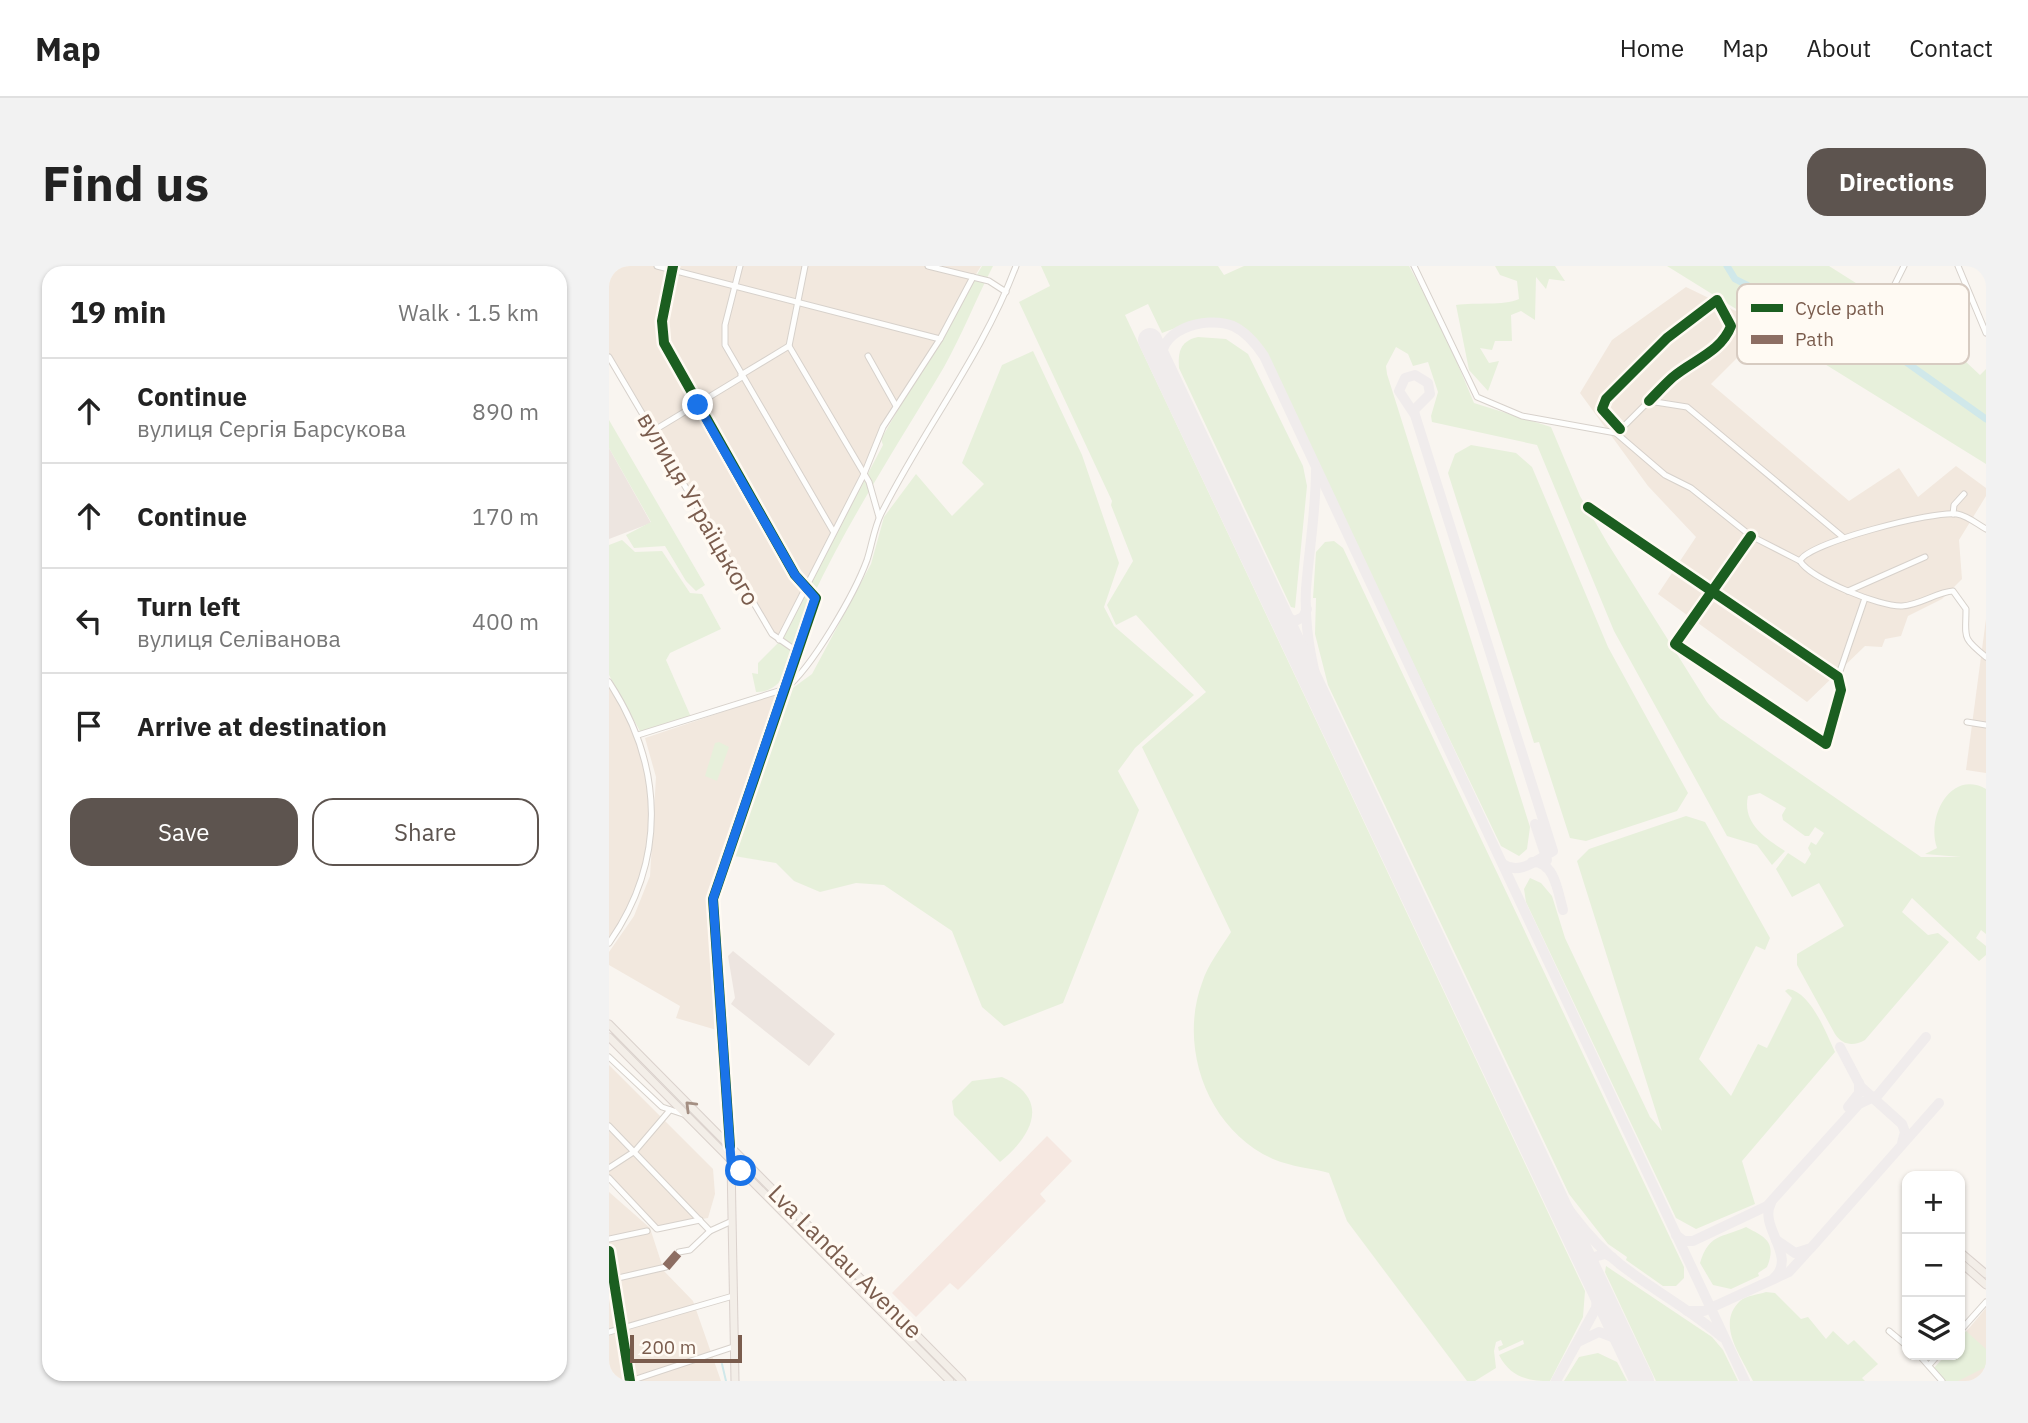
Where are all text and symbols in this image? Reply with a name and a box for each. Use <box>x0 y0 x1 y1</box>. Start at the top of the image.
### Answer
text: Map <box>35 27 101 70</box>
text: Home <box>1620 32 1684 64</box>
text: Map <box>1722 32 1768 64</box>
text: About <box>1806 32 1871 64</box>
text: Contact <box>1909 32 1993 64</box>
button: Directions <box>1807 148 1986 216</box>
text: Find us <box>42 151 209 214</box>
legend <box>1737 284 1969 364</box>
text: 19 min <box>70 292 166 331</box>
text: Cycle path <box>1795 296 1884 320</box>
text: Walk · 1.5 km <box>398 297 539 327</box>
text: Path <box>1795 327 1834 351</box>
text: Continue <box>137 379 247 413</box>
route end <box>682 389 713 420</box>
icon: ahead <box>70 392 108 430</box>
text: 890 m <box>472 396 539 426</box>
street label: вулиця Уграїцького <box>630 406 767 611</box>
text: вулиця Сергія Барсукова <box>137 413 406 443</box>
icon: ahead <box>70 497 108 535</box>
text: Continue <box>137 499 247 533</box>
text: 170 m <box>472 501 539 531</box>
text: Turn left <box>137 589 240 623</box>
icon: left <box>70 602 108 640</box>
text: 400 m <box>472 606 539 636</box>
text: вулиця Селіванова <box>137 623 341 653</box>
icon: arrive <box>70 707 108 745</box>
text: Arrive at destination <box>137 709 387 743</box>
button: Save <box>70 798 298 866</box>
button: Share <box>312 798 539 866</box>
one-way arrow <box>686 1101 699 1114</box>
route start <box>725 1155 756 1186</box>
map controls <box>1902 1171 1965 1360</box>
button: + <box>1902 1171 1965 1234</box>
street label: Lva Landau Avenue <box>762 1177 930 1345</box>
button: − <box>1902 1234 1965 1297</box>
button: layers <box>1902 1297 1965 1360</box>
scale bar <box>630 1332 742 1364</box>
text: 200 m <box>641 1335 696 1359</box>

